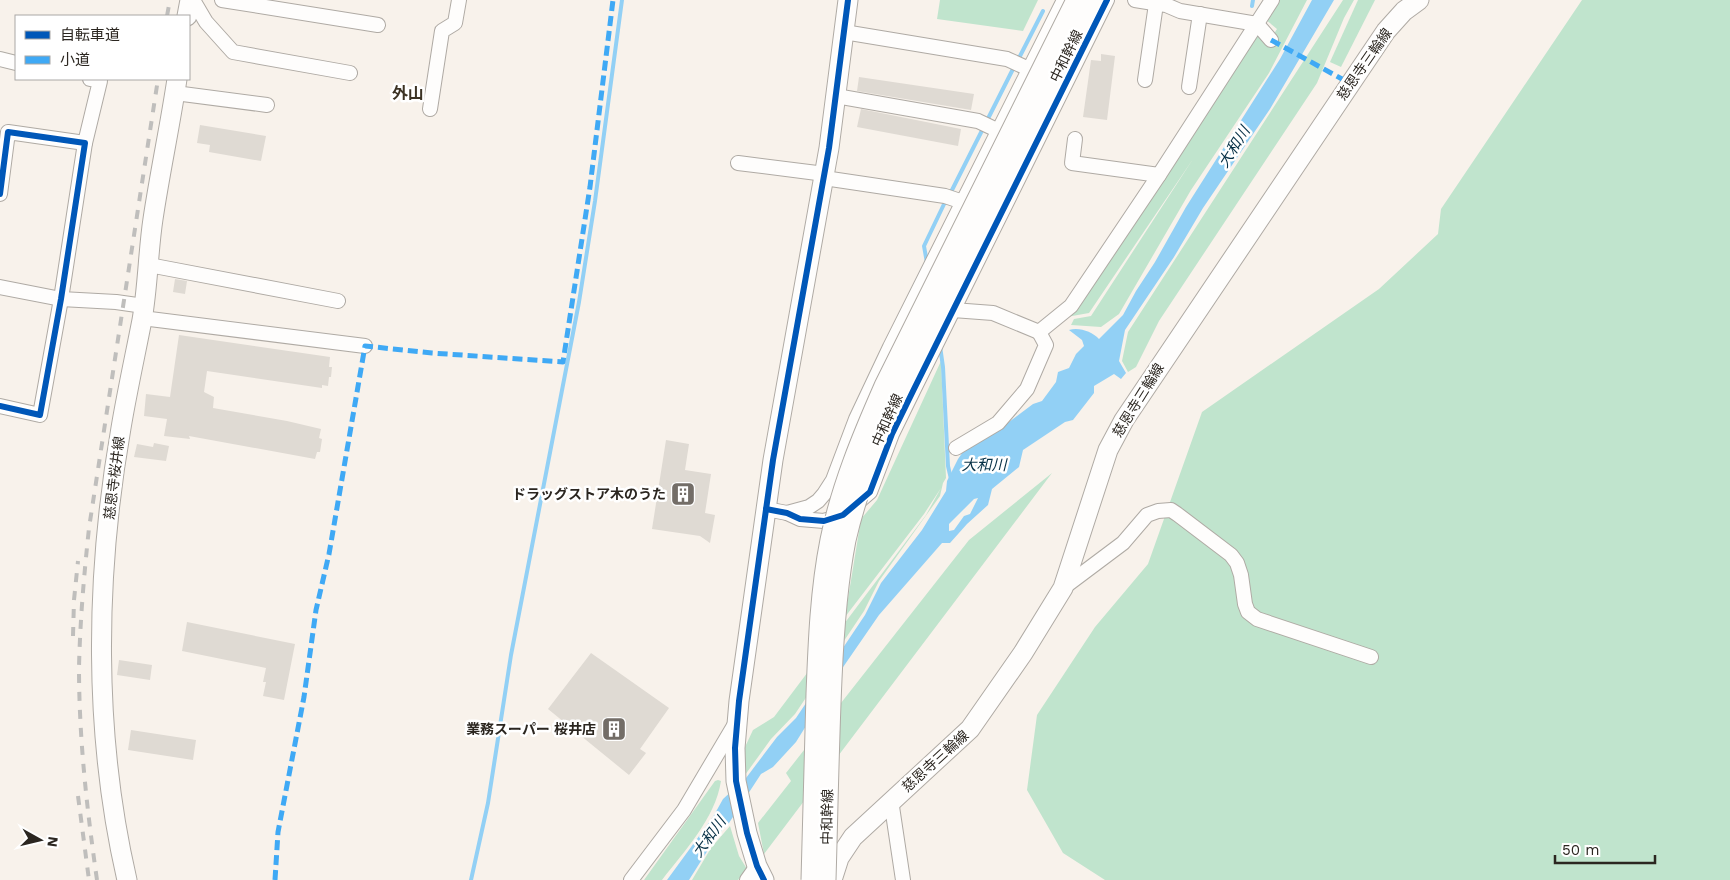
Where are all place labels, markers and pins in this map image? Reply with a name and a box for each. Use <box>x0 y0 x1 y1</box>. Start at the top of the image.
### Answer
building icon: ドラッグストア木のうた <box>670 481 696 507</box>
place label: ドラッグストア木のうた <box>512 486 666 502</box>
building icon: 業務スーパー 桜井店 <box>601 716 627 742</box>
place label: 業務スーパー 桜井店 <box>466 721 596 737</box>

